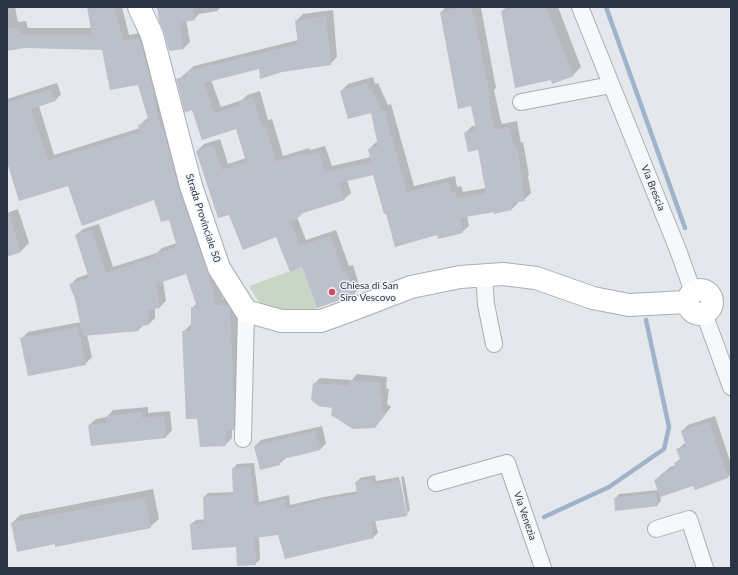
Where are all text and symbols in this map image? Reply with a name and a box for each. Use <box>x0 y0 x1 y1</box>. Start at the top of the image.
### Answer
street label: Via Brescia <box>638 163 668 213</box>
street label: Strada Provinciale 50 <box>183 172 223 264</box>
place label: Chiesa di San Siro Vescovo <box>340 280 398 304</box>
marker: Chiesa di San Siro Vescovo <box>327 287 337 297</box>
street label: Via Venezia <box>511 490 539 542</box>

